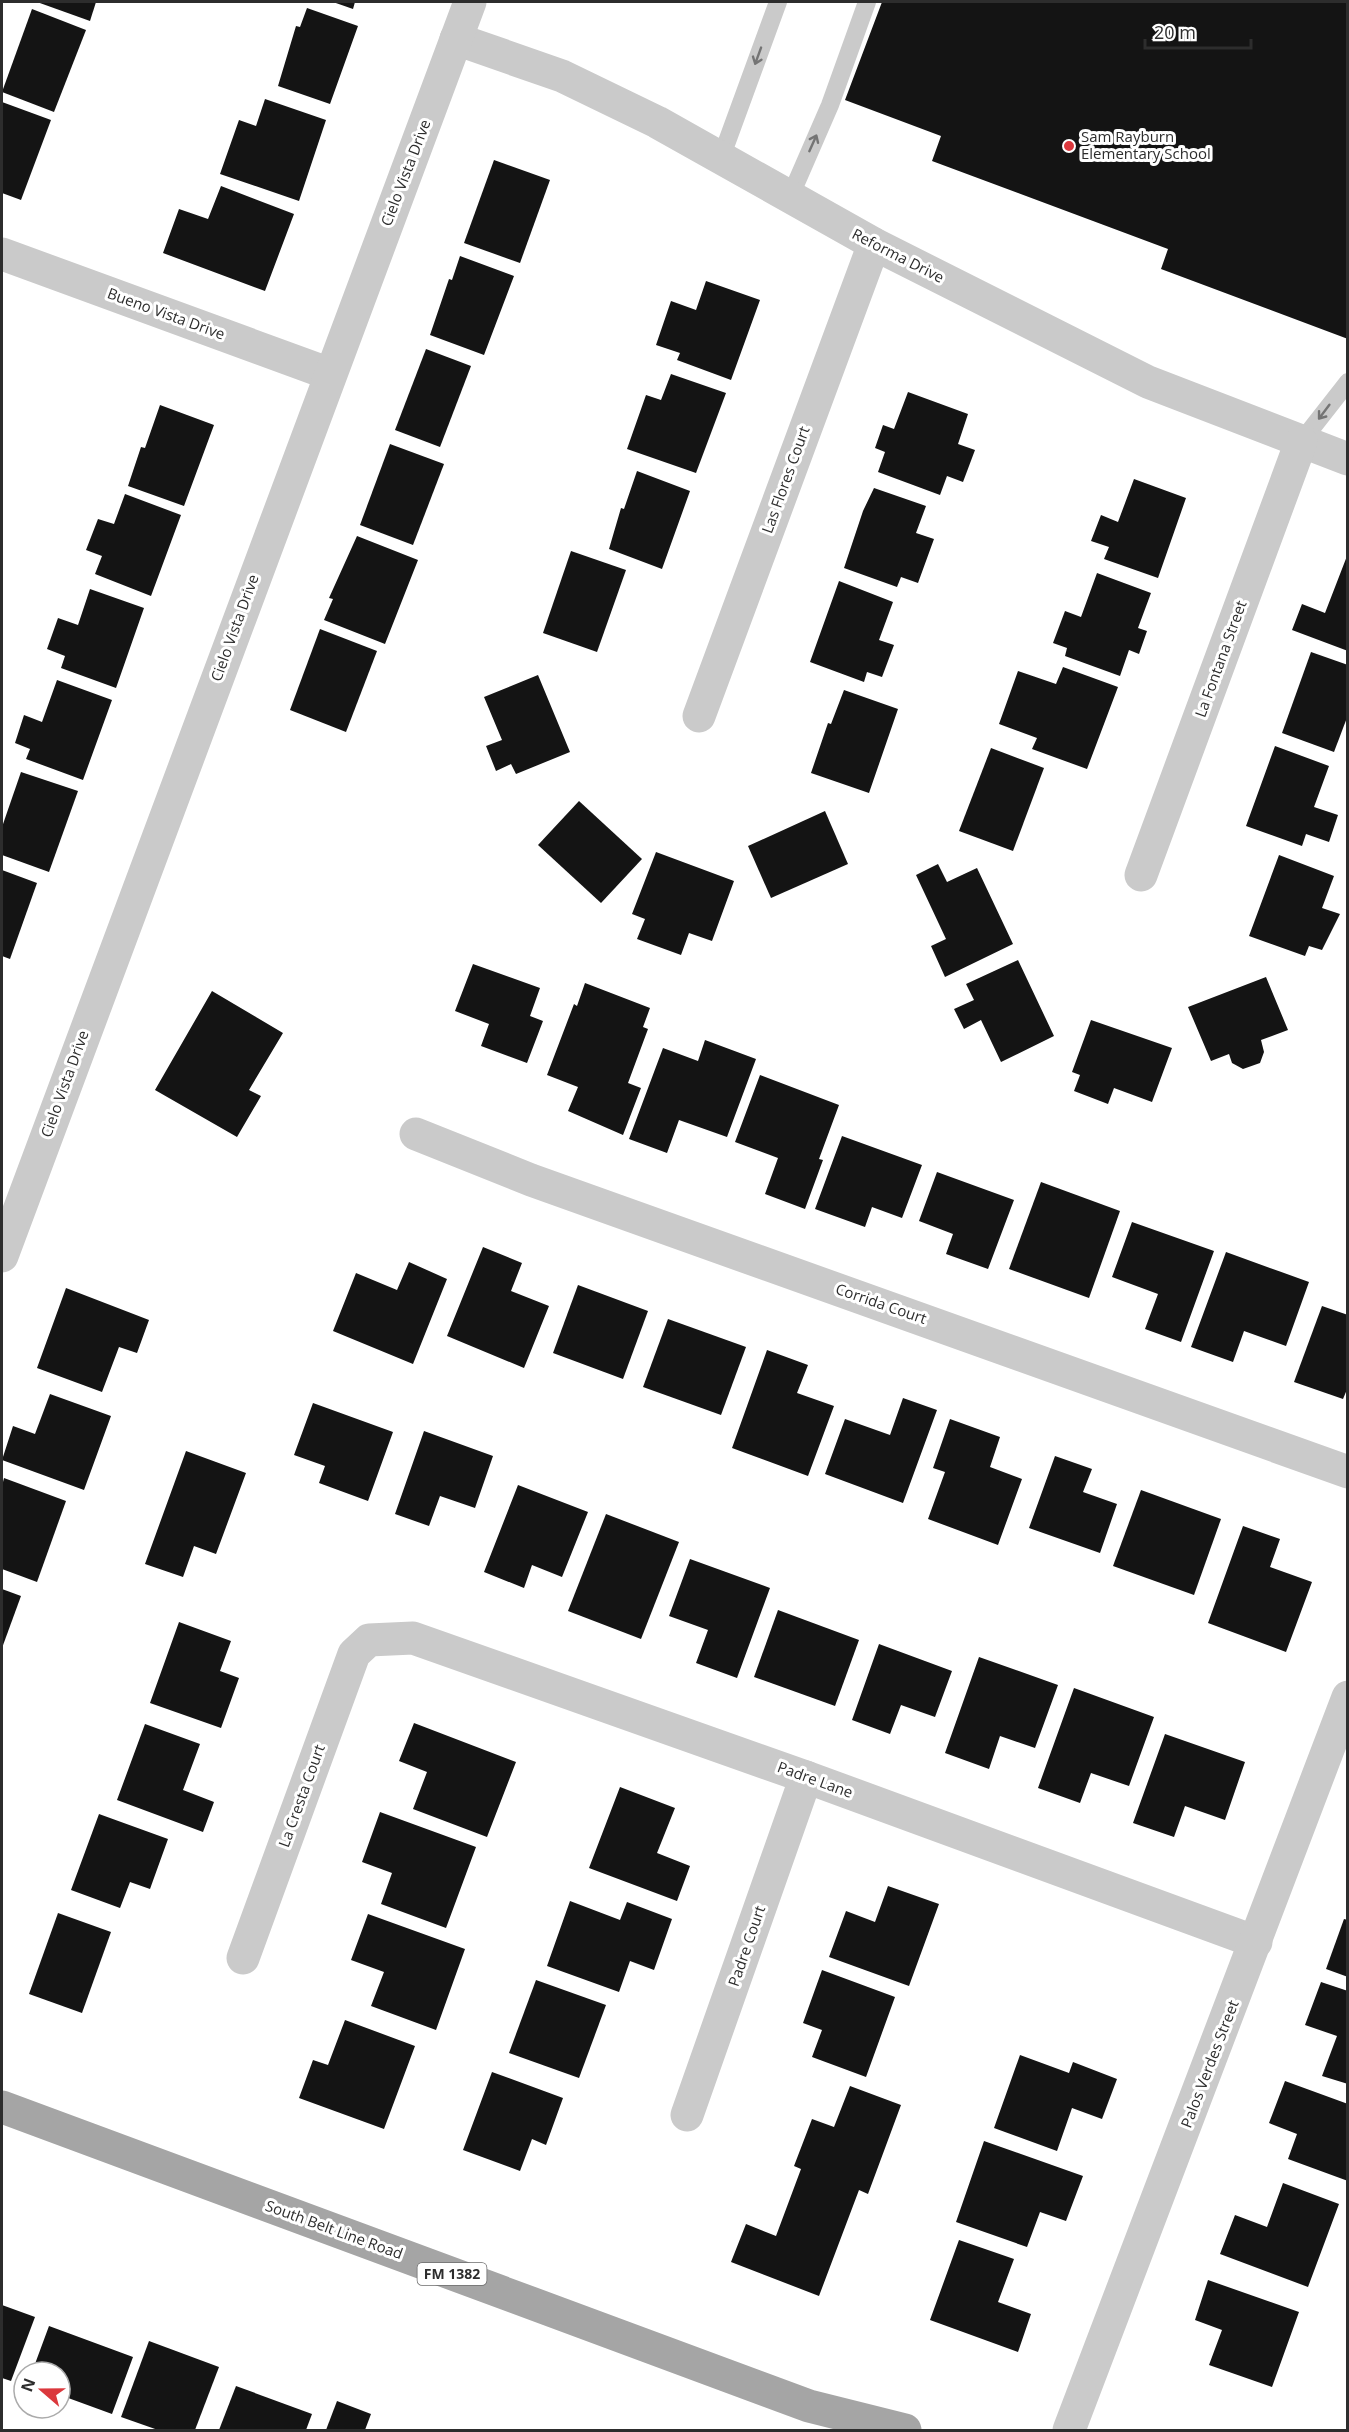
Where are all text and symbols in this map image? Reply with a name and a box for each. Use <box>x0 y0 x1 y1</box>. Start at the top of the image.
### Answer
scale bar <box>1145 12 1252 50</box>
text: 20 m <box>1154 20 1196 44</box>
one-way arrow <box>751 47 762 65</box>
street label: Cielo Vista Drive <box>376 117 435 229</box>
place label: Sam Rayburn Elementary School <box>1081 126 1211 163</box>
one-way arrow <box>808 134 819 153</box>
marker: Sam Rayburn Elementary School <box>1062 139 1076 153</box>
street label: Reforma Drive <box>849 223 948 287</box>
street label: Bueno Vista Drive <box>105 283 228 344</box>
one-way arrow <box>1318 404 1331 420</box>
street label: Las Flores Court <box>756 423 814 536</box>
street label: Cielo Vista Drive <box>205 571 263 684</box>
street label: La Fontana Street <box>1190 597 1250 720</box>
street label: Cielo Vista Drive <box>35 1027 93 1140</box>
street label: Corrida Court <box>833 1278 930 1328</box>
street label: La Cresta Court <box>273 1742 329 1850</box>
street label: Padre Lane <box>775 1756 856 1802</box>
street label: Padre Court <box>723 1903 769 1989</box>
street label: Palos Verdes Street <box>1175 1997 1243 2130</box>
street label: South Belt Line Road <box>263 2195 406 2263</box>
road number: FM 1382 <box>418 2263 486 2285</box>
north arrow <box>12 2360 72 2420</box>
text: N <box>15 2375 40 2395</box>

